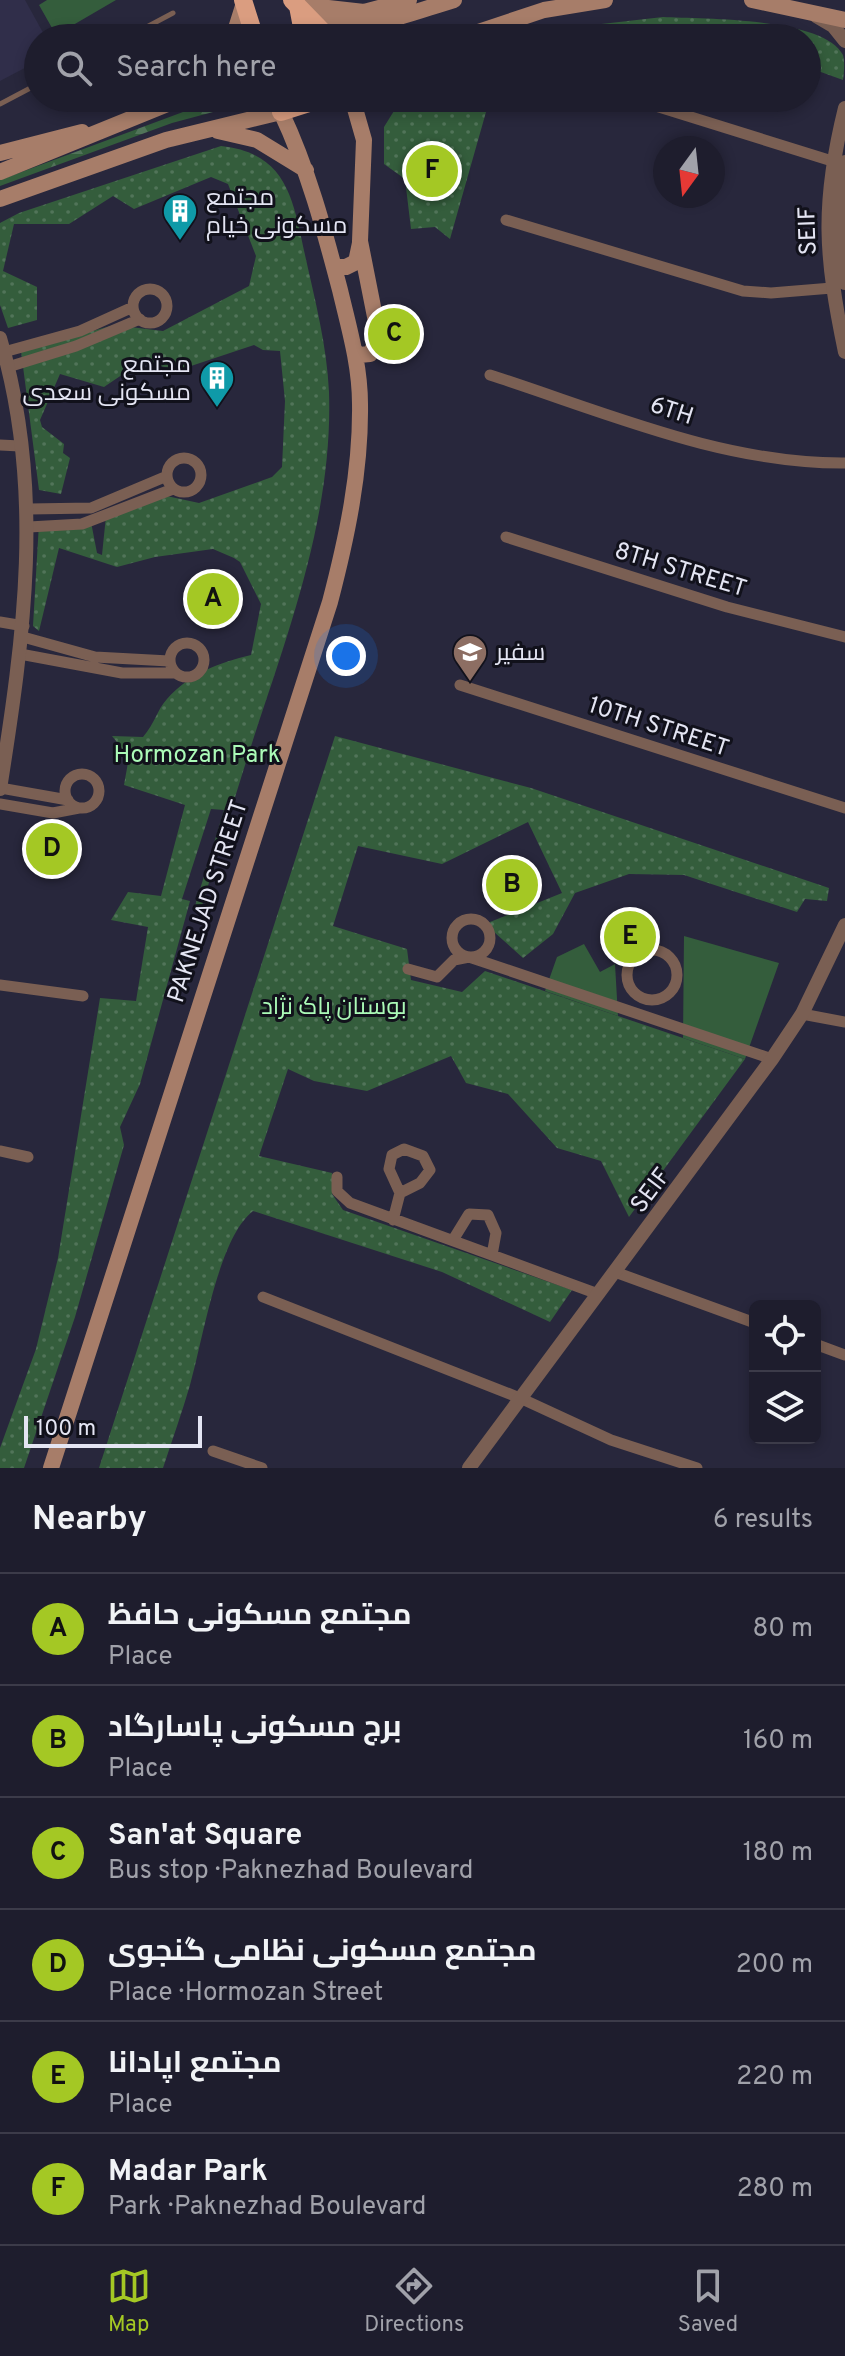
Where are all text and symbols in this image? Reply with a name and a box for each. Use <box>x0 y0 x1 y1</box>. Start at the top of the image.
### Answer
search box <box>24 24 821 112</box>
icon: search <box>52 46 96 90</box>
text: Search here <box>116 50 276 87</box>
north arrow <box>653 136 725 208</box>
pin: F <box>406 141 458 201</box>
place label: مجتمع مسکونی خیام <box>206 184 347 242</box>
building icon: مجتمع مسکونی خیام <box>161 192 199 242</box>
street label: SEIF <box>793 206 825 256</box>
pin: C <box>368 304 420 364</box>
place label: مجتمع مسکونی سعدی <box>23 351 191 409</box>
building icon: مجتمع مسکونی سعدی <box>198 359 236 409</box>
street label: 6TH <box>646 391 697 433</box>
street label: 8TH STREET <box>611 537 750 605</box>
pin: A <box>187 569 239 629</box>
school or university icon: سفیر <box>451 633 489 683</box>
your location <box>326 636 366 676</box>
place label: سفیر <box>494 639 545 669</box>
street label: 10TH STREET <box>584 691 733 765</box>
park label: Hormozan Park <box>114 741 280 771</box>
street label: PAKNEJAD STREET <box>162 796 256 1007</box>
pin: D <box>26 819 78 879</box>
pin: B <box>486 855 538 915</box>
pin: E <box>604 907 656 967</box>
park label: بوستان پاک نژاد <box>261 993 407 1023</box>
street label: SEIF <box>625 1163 678 1220</box>
map controls <box>749 1300 821 1444</box>
button: locate <box>749 1300 821 1372</box>
button: layers <box>749 1372 821 1444</box>
scale bar <box>24 1412 202 1448</box>
text: 100 m <box>36 1416 96 1443</box>
text: Nearby <box>32 1499 147 1542</box>
text: 6 results <box>713 1504 813 1537</box>
text: مجتمع مسکونی حافظ <box>108 1598 412 1635</box>
text: A <box>49 1613 67 1646</box>
text: 80 m <box>753 1613 813 1646</box>
text: Place <box>108 1641 172 1674</box>
text: برج مسکونی پاسارگاد <box>108 1710 402 1747</box>
text: B <box>49 1725 67 1758</box>
text: 160 m <box>743 1725 813 1758</box>
text: Place <box>108 1753 172 1786</box>
text: San'at Square <box>108 1818 302 1855</box>
text: C <box>50 1837 66 1870</box>
text: 180 m <box>743 1837 813 1870</box>
text: Bus stop · Paknezhad Boulevard <box>108 1855 473 1888</box>
text: مجتمع مسکونی نظامی گنجوی <box>108 1934 537 1971</box>
text: D <box>49 1949 67 1982</box>
text: 200 m <box>736 1949 813 1982</box>
text: Place · Hormozan Street <box>108 1977 383 2010</box>
text: مجتمع اپادانا <box>108 2046 282 2083</box>
text: E <box>50 2061 66 2094</box>
text: 220 m <box>736 2061 813 2094</box>
text: Place <box>108 2089 172 2122</box>
text: Madar Park <box>108 2154 268 2191</box>
text: F <box>51 2173 65 2206</box>
text: 280 m <box>737 2173 813 2206</box>
text: Park · Paknezhad Boulevard <box>108 2191 426 2224</box>
tab: Map <box>107 2264 151 2339</box>
tab: Directions <box>364 2264 464 2339</box>
tab: Saved <box>678 2264 738 2339</box>

